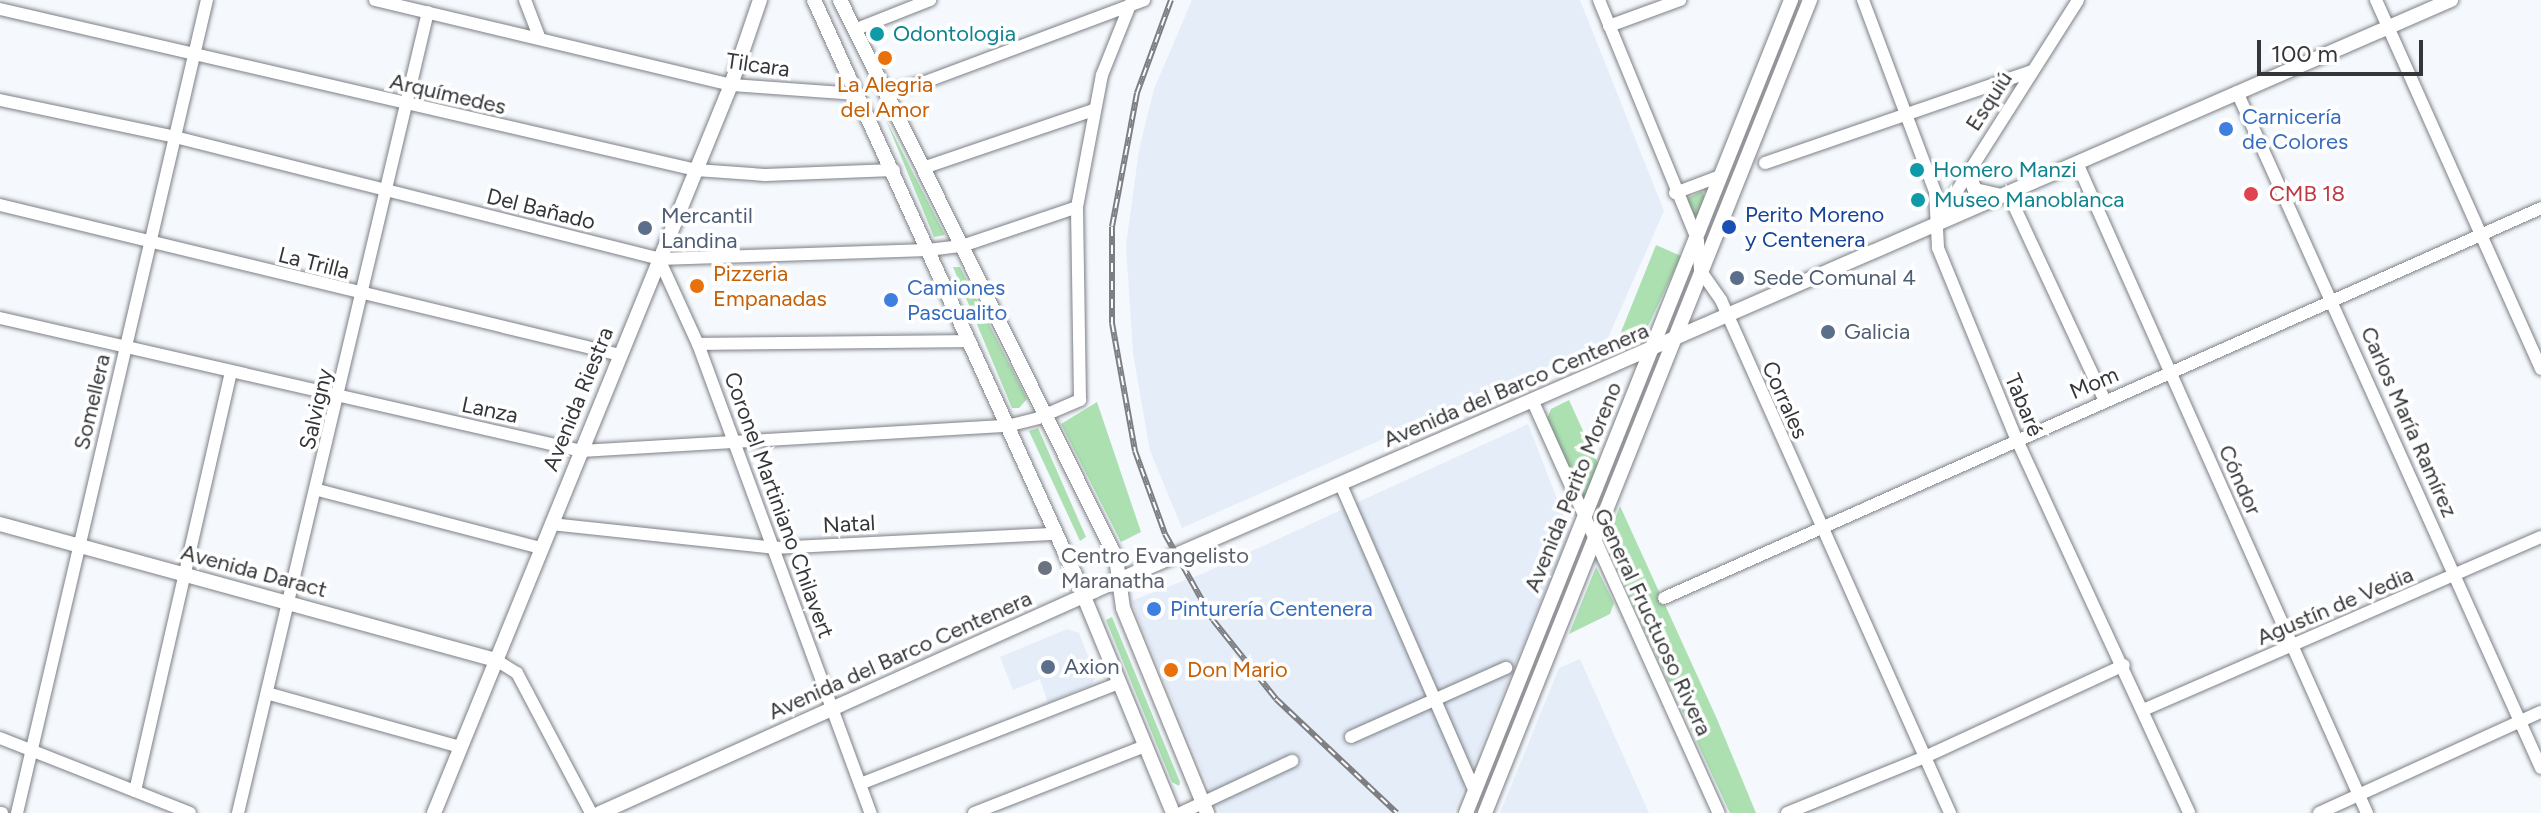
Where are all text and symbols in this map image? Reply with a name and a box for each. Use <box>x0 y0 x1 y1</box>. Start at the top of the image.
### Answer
place label: Odontologia <box>893 21 1016 47</box>
scale bar <box>2261 24 2427 74</box>
marker: Odontologia <box>868 25 886 43</box>
text: 100 m <box>2271 39 2338 68</box>
street label: Tilcara <box>725 47 791 83</box>
marker: La Alegria del Amor <box>876 49 894 67</box>
street label: Esquiú <box>1960 66 2018 136</box>
street label: Arquímedes <box>387 68 509 120</box>
place label: La Alegria del Amor <box>837 71 933 122</box>
place label: Carnicería de Colores <box>2242 103 2348 154</box>
marker: Carnicería de Colores <box>2217 120 2235 138</box>
place label: Homero Manzi <box>1933 157 2077 183</box>
marker: Homero Manzi <box>1908 161 1926 179</box>
place label: CMB 18 <box>2269 181 2345 207</box>
street label: Del Bañado <box>484 183 598 235</box>
marker: CMB 18 <box>2240 183 2262 205</box>
place label: Museo Manoblanca <box>1934 187 2125 213</box>
marker: Museo Manoblanca <box>1909 191 1927 209</box>
place label: Perito Moreno y Centenera <box>1745 201 1884 252</box>
place label: Mercantil Landina <box>661 202 753 254</box>
marker: Perito Moreno y Centenera <box>1720 218 1738 236</box>
marker: Mercantil Landina <box>636 219 654 237</box>
street label: La Trilla <box>276 241 352 285</box>
place label: Pizzeria Empanadas <box>713 260 827 312</box>
place label: Sede Comunal 4 <box>1753 265 1916 291</box>
marker: Sede Comunal 4 <box>1728 269 1746 287</box>
place label: Camiones Pascualito <box>907 274 1007 326</box>
marker: Pizzeria Empanadas <box>688 277 706 295</box>
marker: Camiones Pascualito <box>882 291 900 309</box>
street label: Avenida del Barco Centenera <box>1379 317 1653 453</box>
place label: Galicia <box>1844 319 1910 345</box>
street label: Avenida Riestra <box>537 323 619 475</box>
marker: Galicia <box>1819 323 1837 341</box>
street label: Carlos María Ramírez <box>2355 323 2463 521</box>
street label: Somellera <box>68 352 116 452</box>
street label: Corrales <box>1756 357 1814 443</box>
street label: Mom <box>2066 361 2122 405</box>
street label: Salvigny <box>294 366 338 452</box>
street label: Coronel Martiniano Chilavert <box>719 368 839 642</box>
street label: Tabaré <box>1999 370 2049 440</box>
street label: Avenida Perito Moreno <box>1519 378 1627 596</box>
street label: Lanza <box>459 391 521 429</box>
street label: Cóndor <box>2213 441 2267 519</box>
street label: General Fructuoso Rivera <box>1589 504 1717 740</box>
street label: Natal <box>822 509 876 539</box>
street label: Avenida Daract <box>178 539 330 603</box>
place label: Centro Evangelisto Maranatha <box>1061 542 1249 594</box>
marker: Centro Evangelisto Maranatha <box>1036 559 1054 577</box>
street label: Agustín de Vedia <box>2253 561 2417 651</box>
street label: Avenida del Barco Centenera <box>764 585 1036 725</box>
place label: Pinturería Centenera <box>1170 596 1373 622</box>
marker: Pinturería Centenera <box>1145 600 1163 618</box>
place label: Axion <box>1064 654 1119 680</box>
place label: Don Mario <box>1187 657 1288 683</box>
marker: Axion <box>1039 658 1057 676</box>
marker: Don Mario <box>1162 661 1180 679</box>

